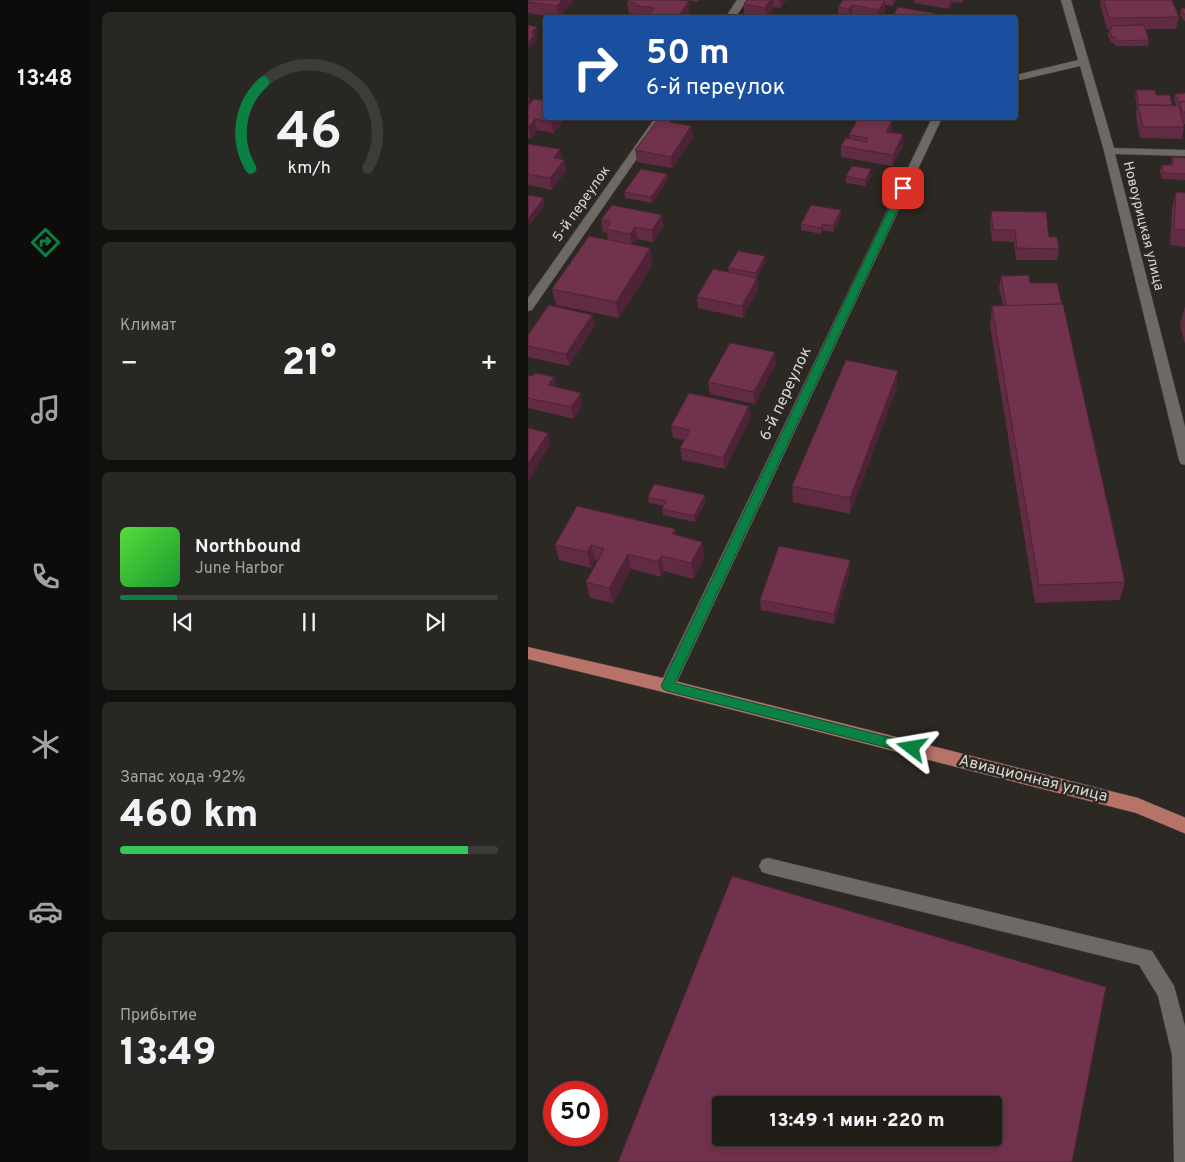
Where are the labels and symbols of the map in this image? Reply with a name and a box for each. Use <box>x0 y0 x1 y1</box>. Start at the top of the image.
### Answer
street label: Новоурицкая улица <box>1119 160 1167 292</box>
street label: 5-й переулок <box>550 163 614 245</box>
pin <box>882 167 924 209</box>
street label: 6-й переулок <box>756 344 816 444</box>
position arrow <box>885 721 937 773</box>
street label: Авиационная улица <box>957 751 1109 807</box>
speed limit sign: 50 <box>543 1081 608 1146</box>

